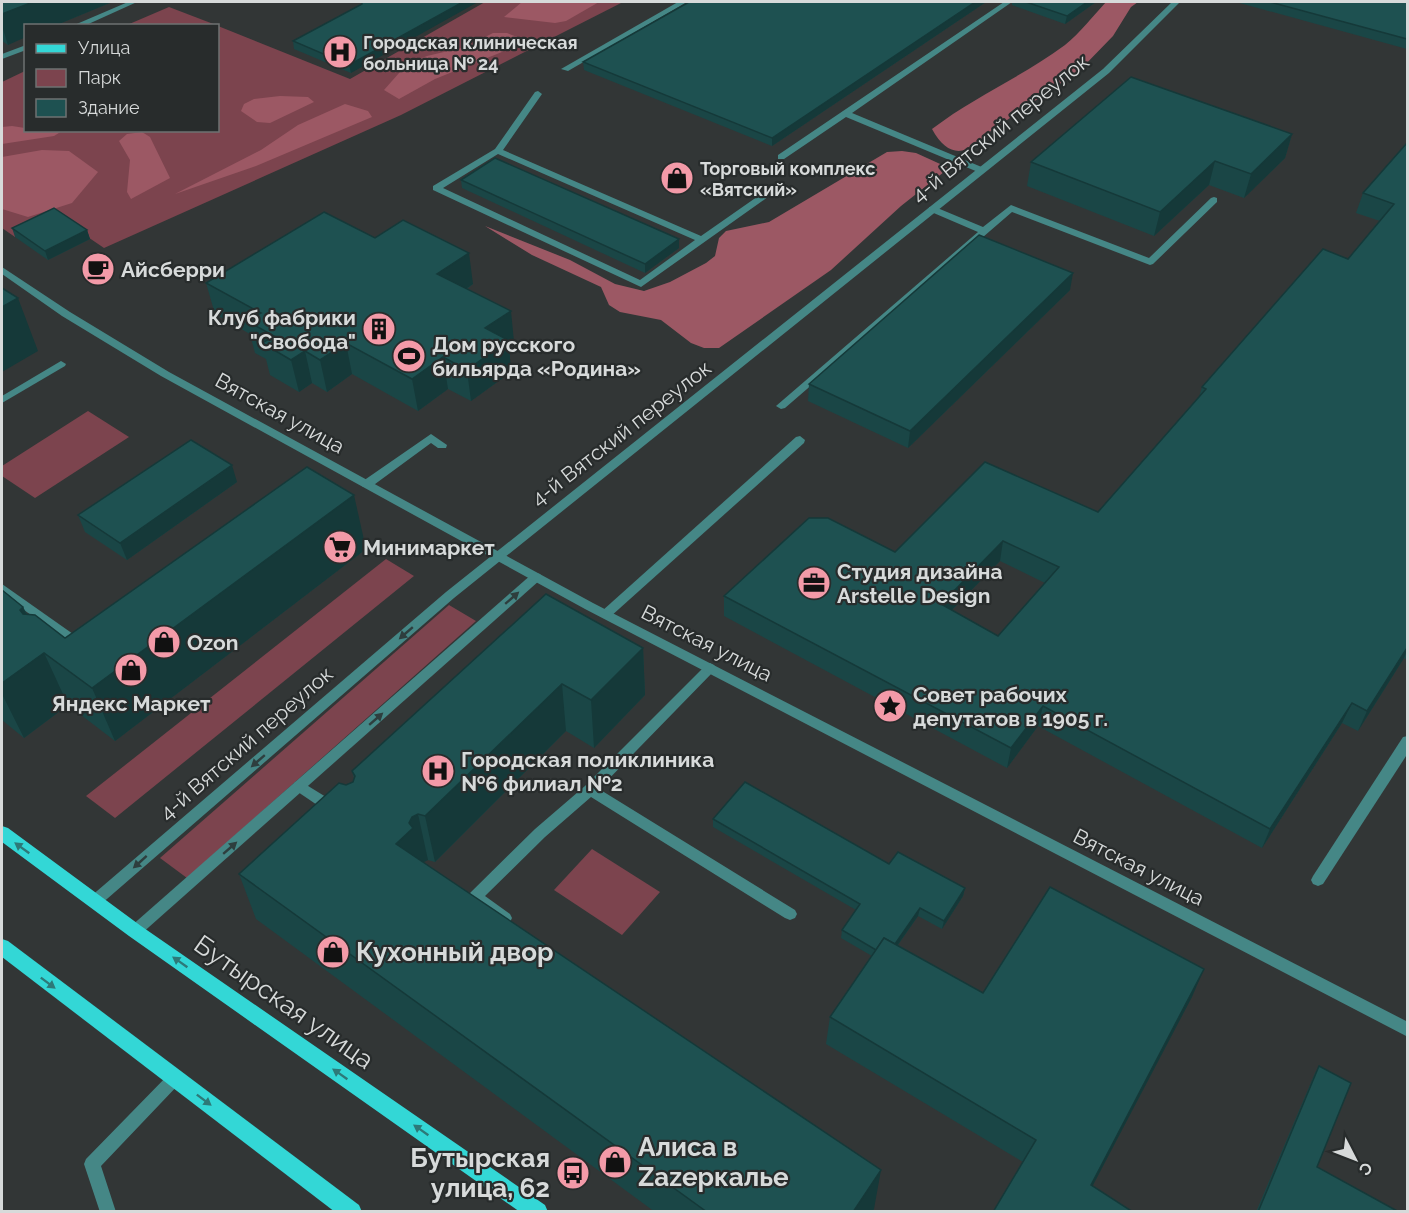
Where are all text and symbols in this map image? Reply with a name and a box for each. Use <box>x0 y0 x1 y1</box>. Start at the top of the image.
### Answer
legend <box>24 24 219 132</box>
place label: Городская клиническая больница № 24 <box>363 32 578 74</box>
hospital icon: Городская клиническая больница № 24 <box>322 34 358 70</box>
text: Улица <box>78 37 130 58</box>
street label: 4-й Вятский переулок <box>906 49 1094 207</box>
text: Парк <box>78 67 121 88</box>
text: Здание <box>78 97 140 118</box>
place label: Торговый комплекс «Вятский» <box>700 158 875 200</box>
shop icon: Торговый комплекс «Вятский» <box>659 160 695 196</box>
cafe icon: Айсберри <box>80 251 116 287</box>
place label: Айсберри <box>121 257 225 282</box>
place label: Клуб фабрики "Свобода" <box>208 305 356 354</box>
building icon: Клуб фабрики "Свобода" <box>361 311 397 347</box>
place label: Дом русского бильярда «Родина» <box>432 332 641 381</box>
sports icon: Дом русского бильярда «Родина» <box>391 338 427 374</box>
street label: 4-й Вятский переулок <box>526 355 716 511</box>
street label: Вятская улица <box>211 367 349 459</box>
supermarket icon: Минимаркет <box>322 529 358 565</box>
place label: Минимаркет <box>363 535 495 560</box>
place label: Студия дизайна Arstelle Design <box>837 559 1003 608</box>
office icon: Студия дизайна Arstelle Design <box>796 565 832 601</box>
one-way arrow <box>505 591 520 605</box>
street label: Вятская улица <box>637 599 777 687</box>
shop icon: Ozon <box>146 624 182 660</box>
one-way arrow <box>398 627 414 640</box>
place label: Ozon <box>187 630 238 655</box>
shop icon: Яндекс Маркет <box>113 652 149 688</box>
street label: 4-й Вятский переулок <box>154 661 338 825</box>
place label: Совет рабочих депутатов в 1905 г. <box>913 682 1108 731</box>
place icon: Совет рабочих депутатов в 1905 г. <box>872 688 908 724</box>
place label: Яндекс Маркет <box>52 691 211 716</box>
one-way arrow <box>368 713 383 726</box>
place label: Городская поликлиника №6 филиал №2 <box>461 747 714 796</box>
hospital icon: Городская поликлиника №6 филиал №2 <box>420 753 456 789</box>
one-way arrow <box>251 754 266 767</box>
street label: Вятская улица <box>1069 823 1209 911</box>
one-way arrow <box>222 841 237 855</box>
one-way arrow <box>15 842 31 854</box>
one-way arrow <box>133 855 148 868</box>
street label: Бутырская улица <box>189 929 379 1075</box>
shop icon: Кухонный двор <box>315 934 351 970</box>
place label: Кухонный двор <box>356 937 553 967</box>
one-way arrow <box>172 957 188 968</box>
one-way arrow <box>41 976 56 988</box>
one-way arrow <box>333 1068 349 1080</box>
one-way arrow <box>196 1094 212 1106</box>
one-way arrow <box>413 1125 429 1136</box>
north arrow <box>1325 1129 1385 1189</box>
place label: Алиса в Zazеркалье <box>638 1132 789 1192</box>
place label: Бутырская улица, 62 <box>410 1143 550 1203</box>
shop icon: Алиса в Zazеркалье <box>597 1144 633 1180</box>
bus stop icon: Бутырская улица, 62 <box>555 1155 591 1191</box>
text: С <box>1355 1158 1377 1179</box>

